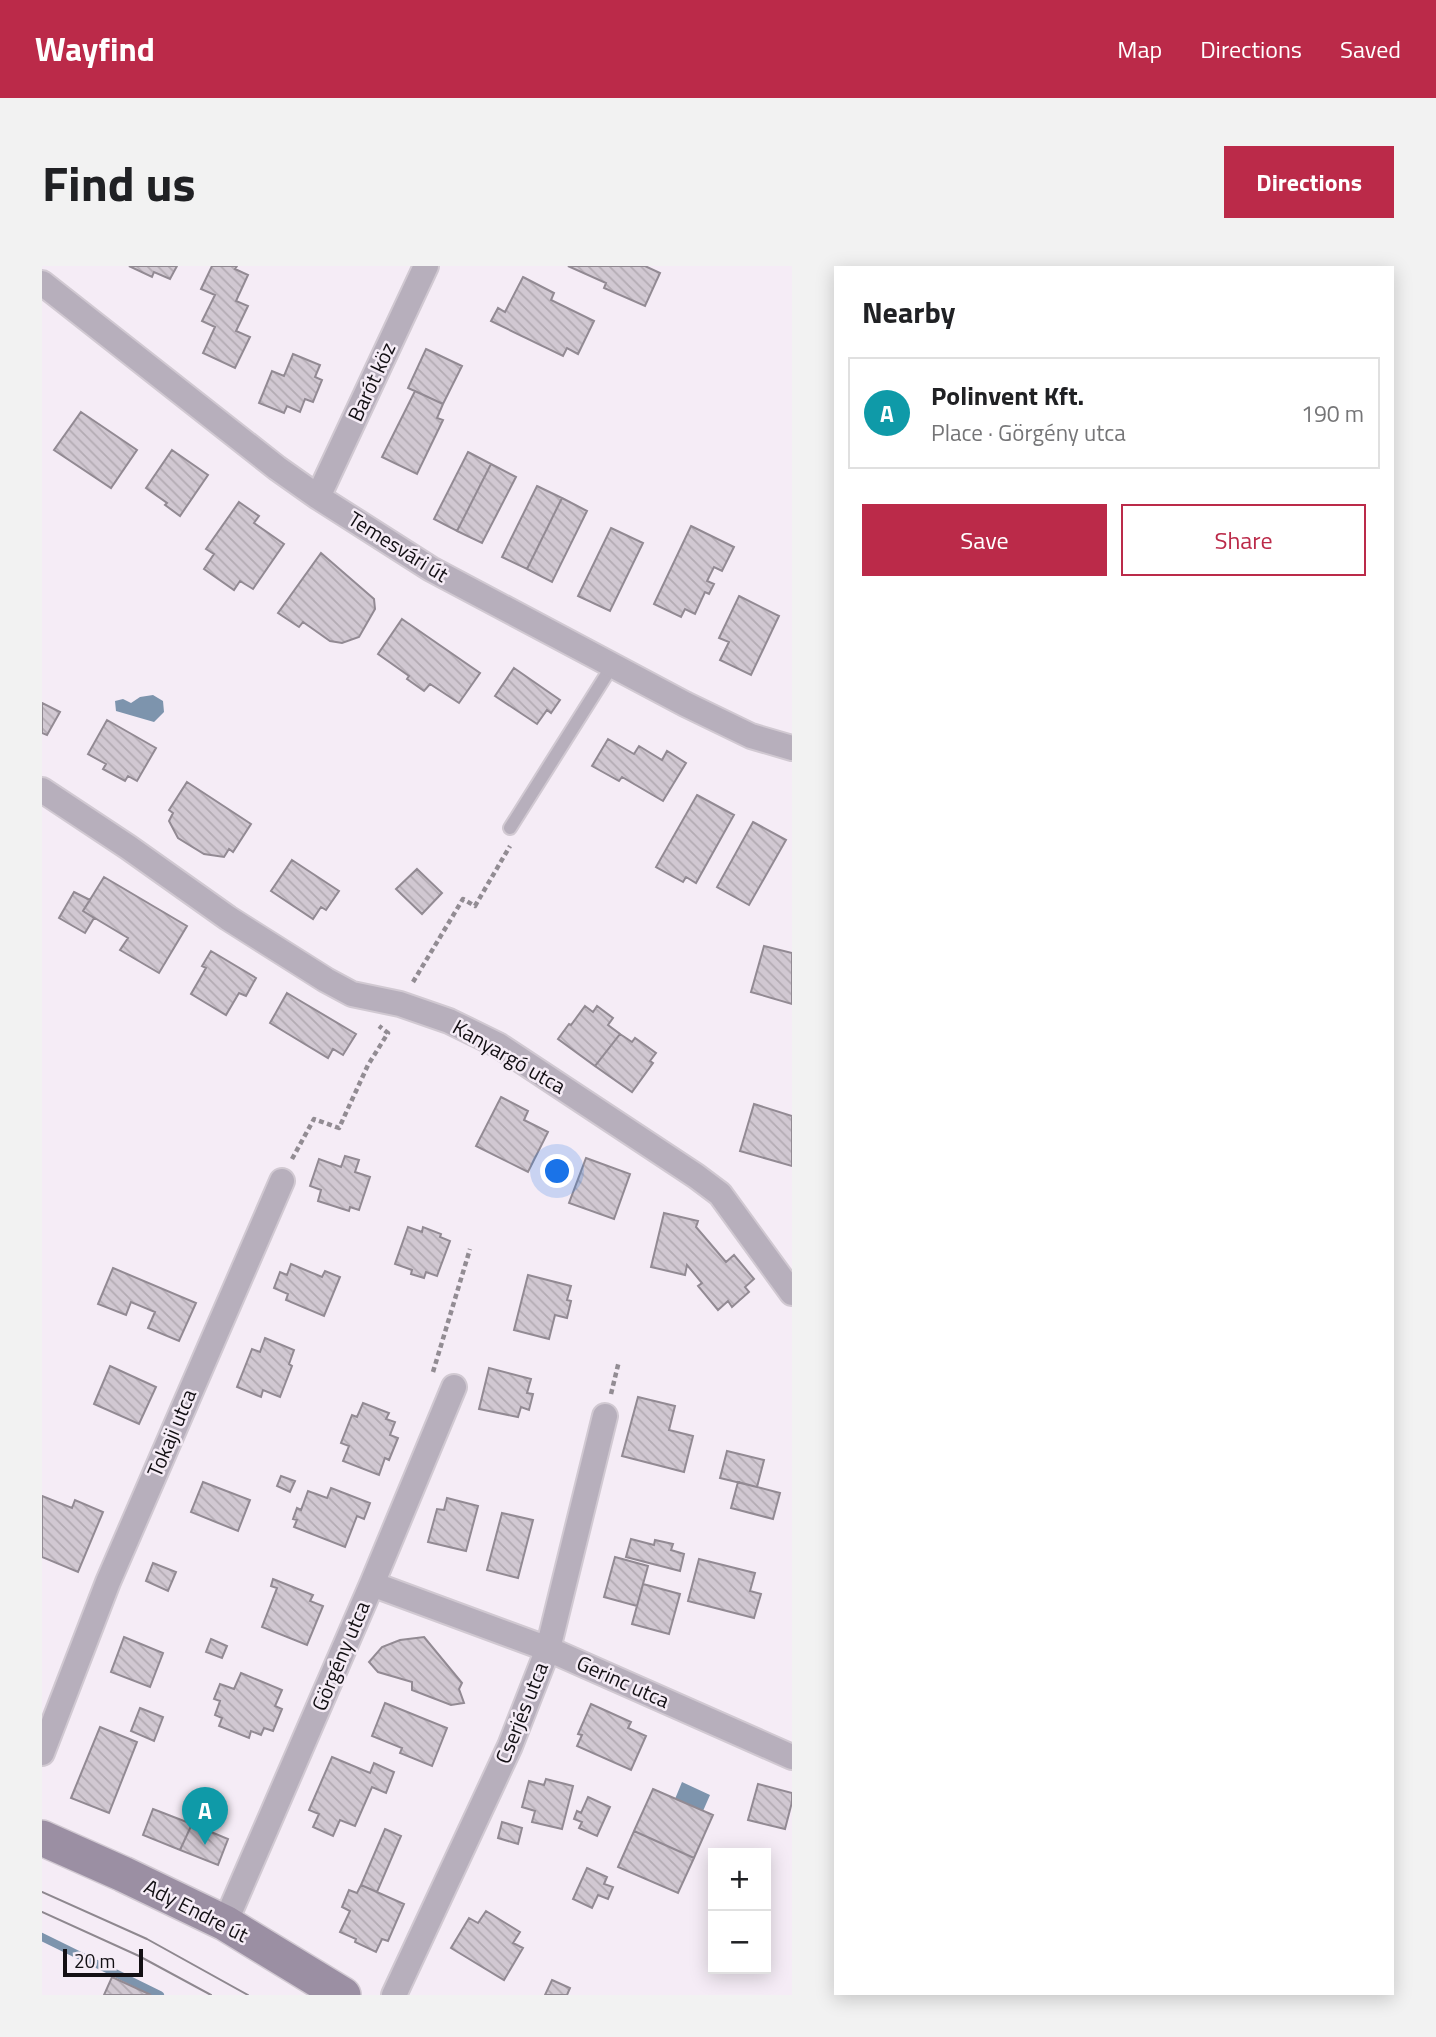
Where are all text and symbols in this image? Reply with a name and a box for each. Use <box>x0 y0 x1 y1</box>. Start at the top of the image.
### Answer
text: Wayfind <box>35 24 155 74</box>
text: Map <box>1117 31 1162 67</box>
text: Directions <box>1200 31 1302 67</box>
text: Saved <box>1340 31 1401 67</box>
text: Find us <box>42 145 196 220</box>
button: Directions <box>1224 146 1394 218</box>
text: Nearby <box>862 289 955 335</box>
street label: Barót köz <box>339 337 403 426</box>
text: Polinvent Kft. <box>931 376 1084 415</box>
text: A <box>880 396 894 431</box>
text: 190 m <box>1301 396 1364 431</box>
text: Place · Görgény utca <box>931 415 1126 450</box>
street label: Temesvári út <box>342 503 455 590</box>
button: Save <box>862 504 1107 576</box>
button: Share <box>1121 504 1366 576</box>
street label: Kanyargó utca <box>447 1011 572 1102</box>
your location <box>540 1154 574 1188</box>
street label: Tokaji utca <box>138 1383 204 1482</box>
street label: Görgény utca <box>303 1595 378 1716</box>
street label: Gerinc utca <box>572 1646 675 1716</box>
street label: Cserjés utca <box>486 1657 556 1768</box>
pin: A <box>182 1787 228 1845</box>
map controls <box>708 1848 771 1974</box>
button: + <box>708 1848 771 1911</box>
street label: Ady Endre út <box>139 1870 255 1950</box>
button: − <box>708 1911 771 1974</box>
scale bar <box>63 1946 144 1978</box>
text: 20 m <box>74 1946 115 1975</box>

